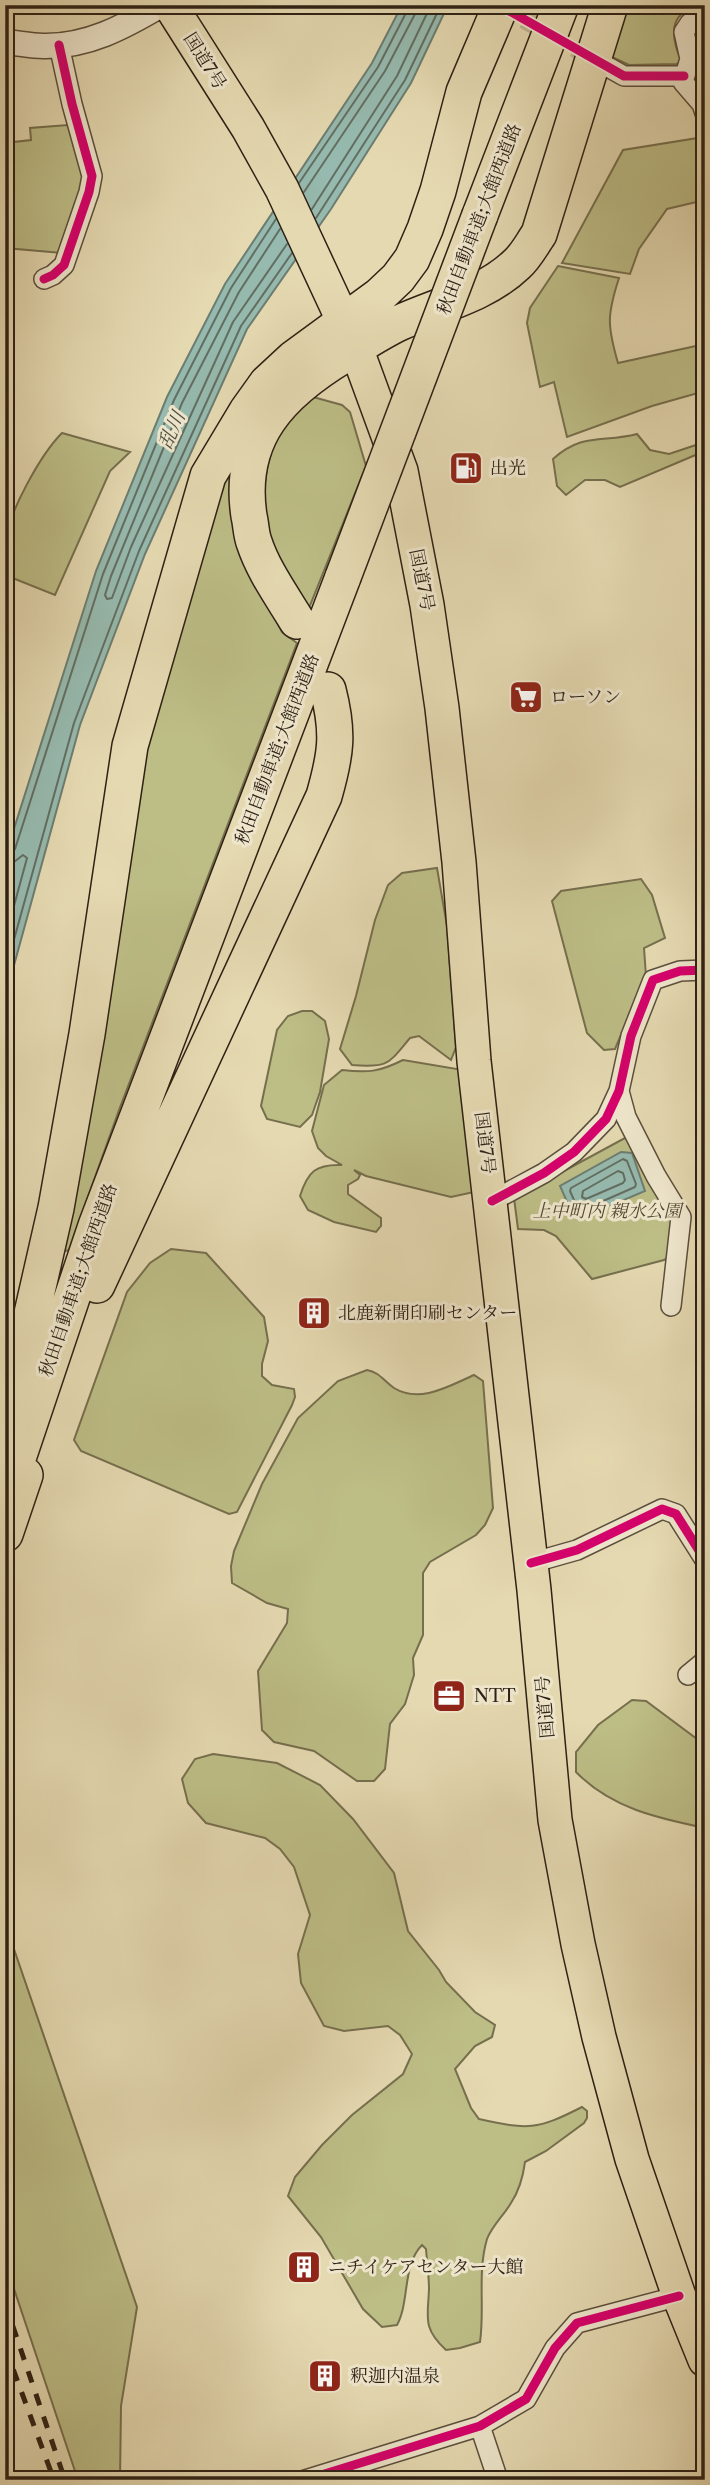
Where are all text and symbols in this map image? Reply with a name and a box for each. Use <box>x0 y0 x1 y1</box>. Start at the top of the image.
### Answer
street label: 国道7号 <box>179 29 231 93</box>
street label: 秋田自動車道;大館西道路 <box>432 120 526 318</box>
water label: 乱川 <box>153 406 191 452</box>
fuel station icon: 出光 <box>447 449 485 487</box>
place label: 出光 <box>490 457 526 479</box>
street label: 国道7号 <box>405 547 439 613</box>
street label: 秋田自動車道;大館西道路 <box>230 650 324 848</box>
supermarket icon: ローソン <box>507 678 545 716</box>
place label: ローソン <box>550 686 621 708</box>
street label: 国道7号 <box>470 1110 500 1176</box>
street label: 秋田自動車道;大館西道路 <box>35 1180 121 1380</box>
park label: 上中町内 親水公園 <box>533 1200 684 1222</box>
building icon: 北鹿新聞印刷センター <box>295 1294 333 1332</box>
place label: 北鹿新聞印刷センター <box>338 1302 517 1324</box>
street label: 国道7号 <box>531 1675 559 1739</box>
office icon: NTT <box>430 1677 468 1715</box>
place label: NTT <box>474 1685 516 1707</box>
building icon: ニチイケアセンター大館 <box>285 2248 323 2286</box>
place label: ニチイケアセンター大館 <box>328 2256 523 2278</box>
building icon: 釈迦内温泉 <box>306 2357 344 2395</box>
place label: 釈迦内温泉 <box>350 2365 440 2387</box>

